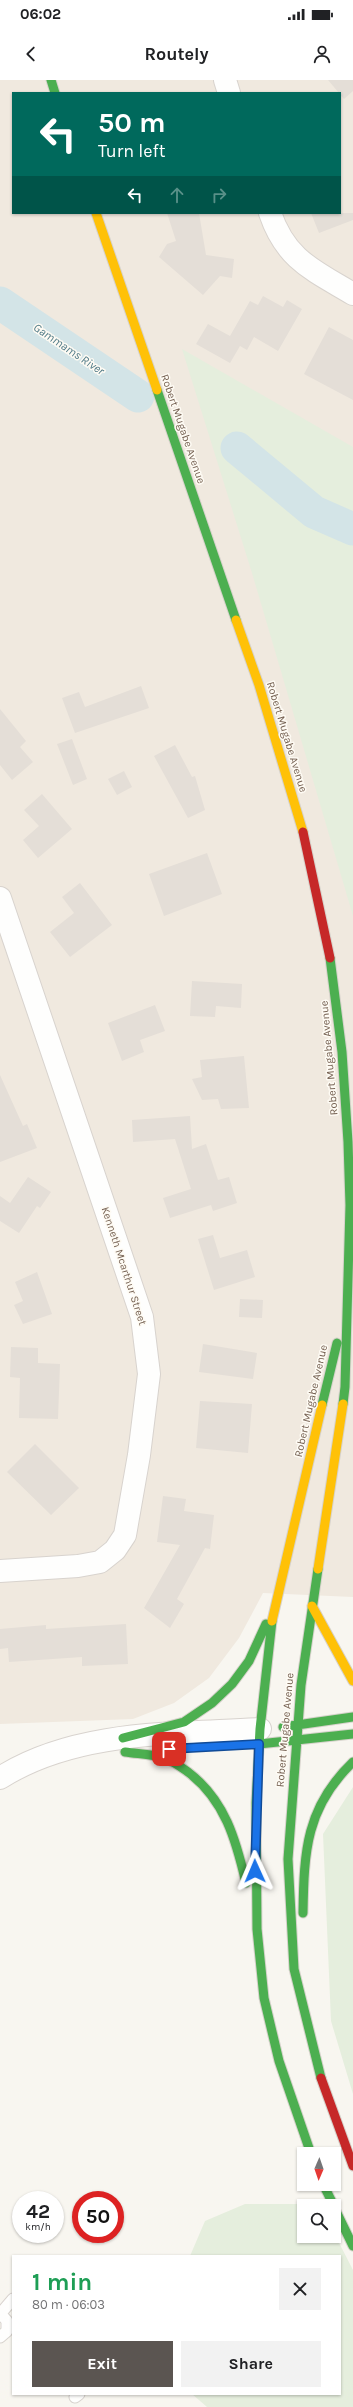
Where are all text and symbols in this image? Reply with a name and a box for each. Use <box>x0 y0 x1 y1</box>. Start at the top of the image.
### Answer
text: 06:02 <box>20 5 61 23</box>
icon: back <box>20 43 42 65</box>
text: Routely <box>144 43 209 65</box>
icon: person <box>311 43 333 65</box>
text: 50 m <box>98 106 166 139</box>
icon: left <box>32 108 84 160</box>
text: Turn left <box>98 140 166 162</box>
icon: left <box>124 184 146 206</box>
icon: ahead <box>166 184 188 206</box>
icon: right <box>208 184 230 206</box>
water label: Gammams River <box>31 320 108 378</box>
street label: Robert Mugabe Avenue <box>158 373 208 486</box>
street label: Robert Mugabe Avenue <box>264 680 310 794</box>
street label: Robert Mugabe Avenue <box>317 1000 340 1116</box>
street label: Kenneth Mcarthur Street <box>99 1205 149 1327</box>
street label: Robert Mugabe Avenue <box>292 1343 330 1458</box>
street label: Robert Mugabe Avenue <box>274 1672 297 1788</box>
pin <box>152 1732 186 1766</box>
icon: arrive <box>158 1738 180 1760</box>
position arrow <box>234 1850 276 1892</box>
north arrow <box>297 2147 341 2191</box>
map controls <box>297 2147 341 2243</box>
speed limit sign: 50 <box>72 2191 124 2243</box>
button: search <box>297 2199 341 2243</box>
text: 42 <box>26 2200 50 2223</box>
text: km/h <box>25 2221 51 2233</box>
text: 1 min <box>32 2268 92 2296</box>
button: close <box>279 2268 321 2310</box>
text: 80 m · 06:03 <box>32 2297 105 2312</box>
button: Exit <box>32 2341 173 2387</box>
button: Share <box>181 2341 321 2387</box>

